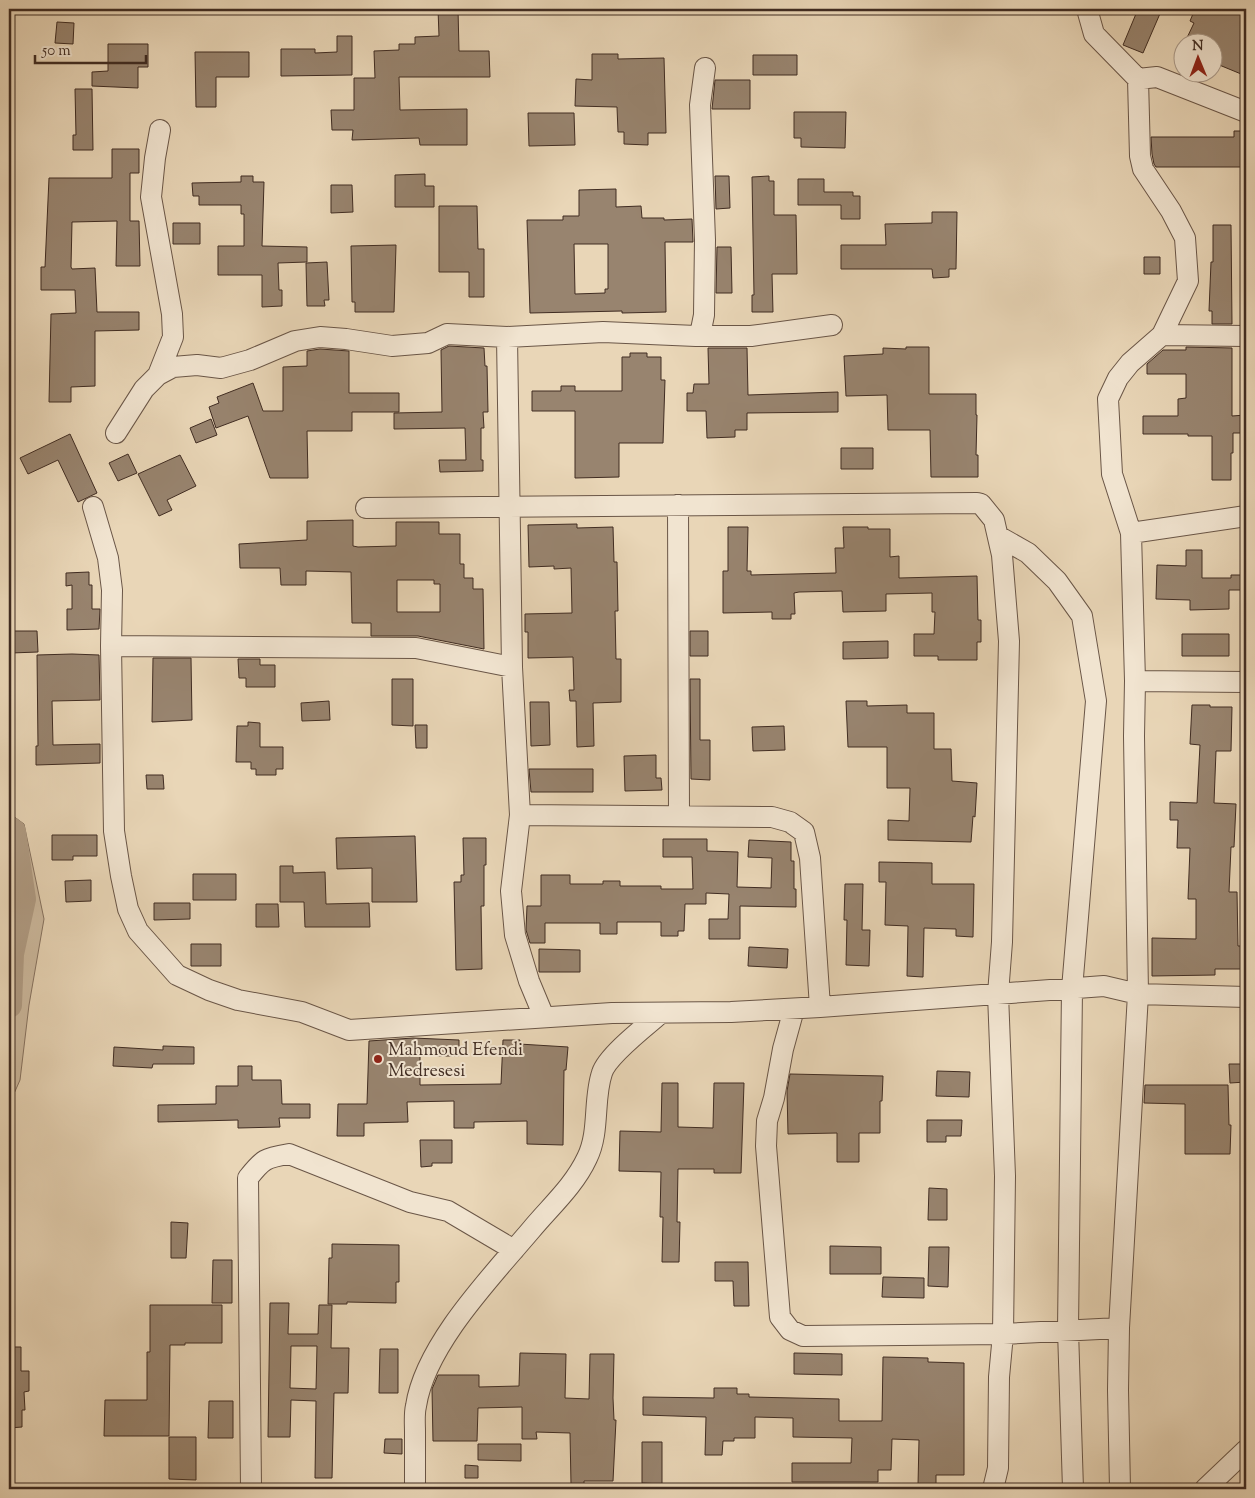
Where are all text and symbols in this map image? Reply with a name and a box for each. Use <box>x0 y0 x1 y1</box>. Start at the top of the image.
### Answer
scale bar <box>35 32 146 64</box>
north arrow <box>1172 32 1222 82</box>
text: N <box>1192 37 1204 57</box>
text: 50 m <box>41 41 71 62</box>
place label: Mahmoud Efendi Medresesi <box>388 1038 523 1085</box>
marker: Mahmoud Efendi Medresesi <box>372 1053 384 1065</box>

